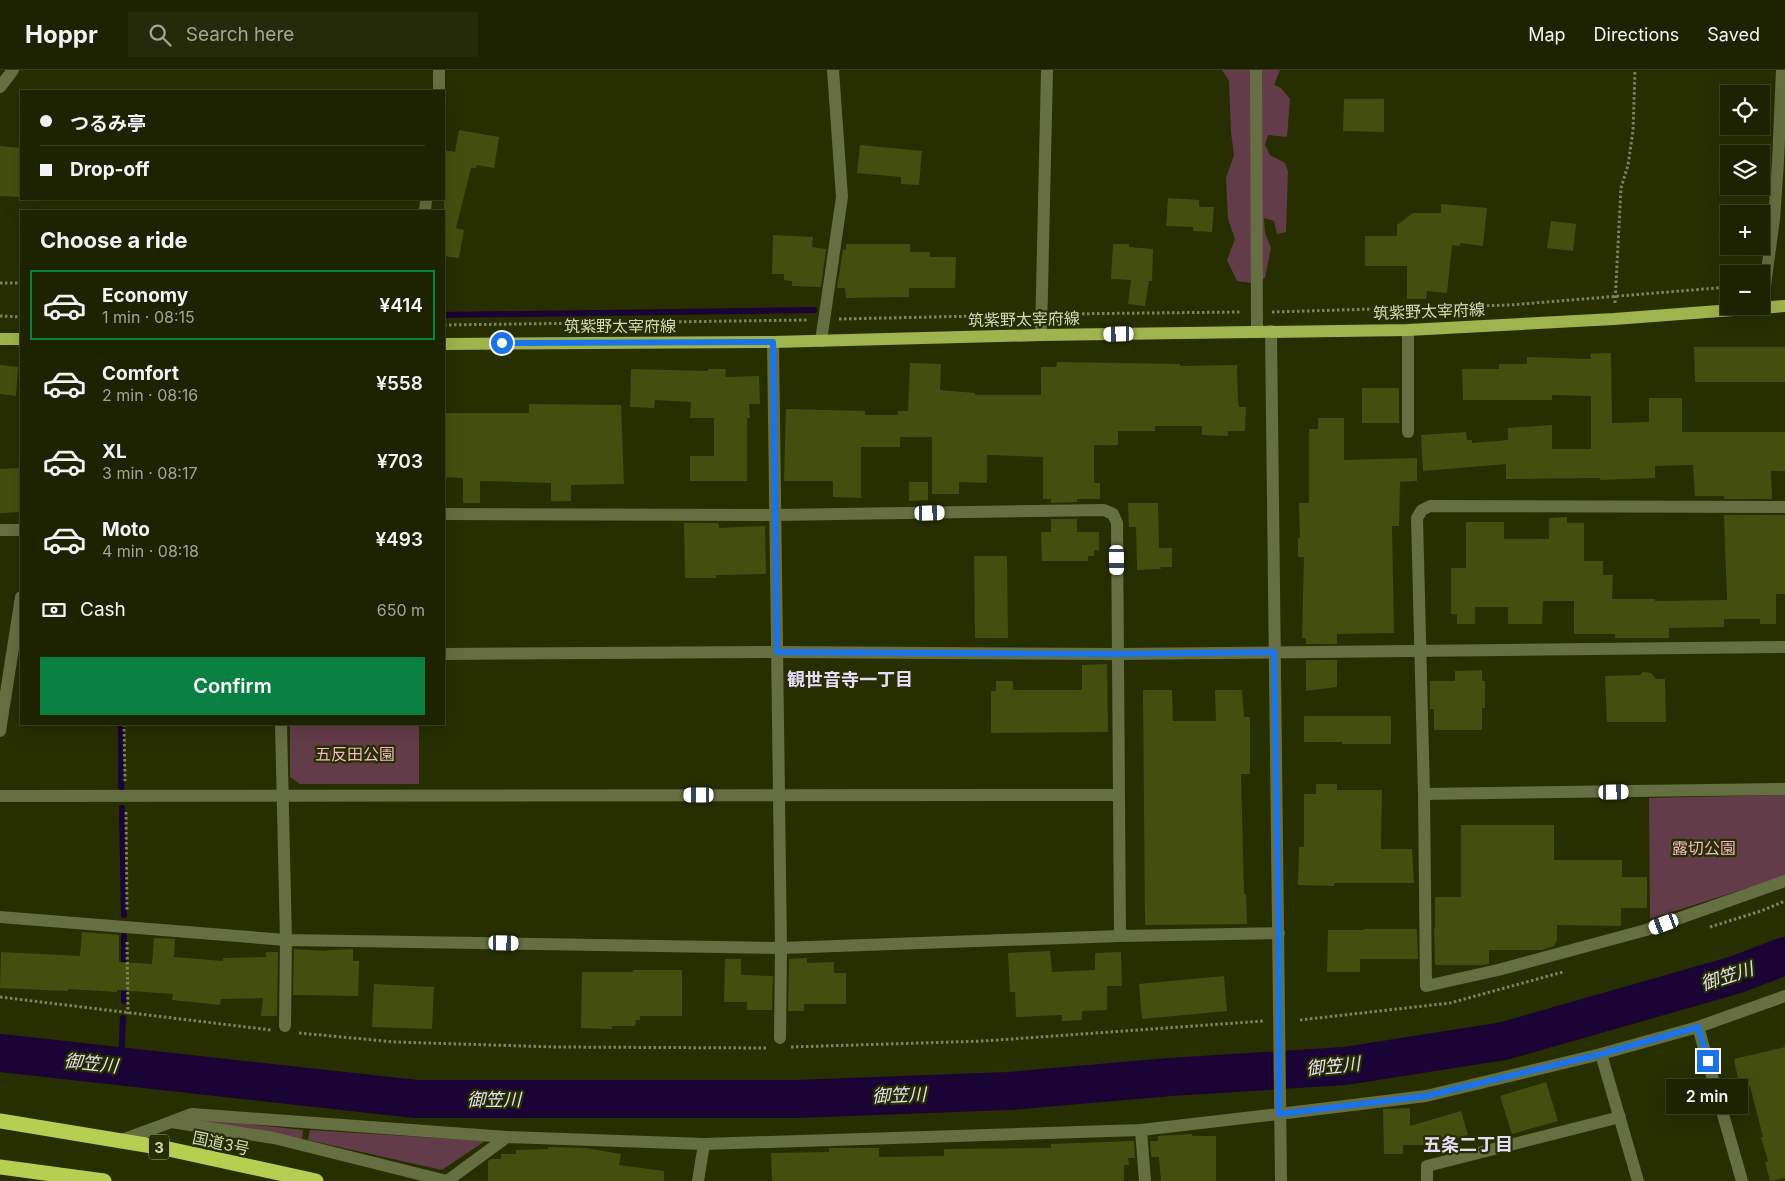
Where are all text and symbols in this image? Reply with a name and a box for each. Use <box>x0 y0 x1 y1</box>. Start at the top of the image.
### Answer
search box <box>128 12 478 57</box>
text: Hoppr <box>25 20 98 49</box>
icon: search <box>146 21 174 49</box>
text: Search here <box>186 23 294 46</box>
text: Map <box>1528 24 1566 45</box>
text: Directions <box>1594 24 1679 45</box>
text: Saved <box>1707 24 1760 45</box>
map controls <box>1720 85 1770 315</box>
button: locate <box>1720 85 1770 135</box>
text: つるみ亭 <box>70 112 146 135</box>
button: layers <box>1720 145 1770 195</box>
text: Drop-off <box>70 158 150 181</box>
button: + <box>1720 205 1770 255</box>
text: Choose a ride <box>40 227 188 253</box>
button: − <box>1720 265 1770 315</box>
icon: car <box>42 283 87 328</box>
text: Economy <box>102 284 188 307</box>
text: ¥414 <box>380 294 423 317</box>
street label: 筑紫野太宰府線 <box>1373 299 1485 323</box>
text: 1 min · 08:15 <box>102 307 195 327</box>
street label: 筑紫野太宰府線 <box>968 308 1080 330</box>
street label: 筑紫野太宰府線 <box>564 316 676 336</box>
car <box>1103 326 1134 342</box>
route start <box>491 332 513 354</box>
icon: car <box>42 361 87 406</box>
text: Comfort <box>102 362 179 385</box>
text: ¥558 <box>376 372 423 395</box>
text: 2 min · 08:16 <box>102 385 198 405</box>
icon: car <box>42 439 87 484</box>
text: XL <box>102 440 127 463</box>
text: ¥703 <box>377 450 423 473</box>
text: 3 min · 08:17 <box>102 463 198 483</box>
car <box>914 505 945 521</box>
icon: car <box>42 517 87 562</box>
text: Moto <box>102 518 150 541</box>
text: ¥493 <box>375 528 423 551</box>
text: 4 min · 08:18 <box>102 541 199 561</box>
car <box>1109 545 1124 575</box>
icon: cash <box>40 596 68 624</box>
text: Cash <box>80 598 126 621</box>
text: 650 m <box>377 600 425 620</box>
button: Confirm <box>40 657 425 715</box>
district label: 観世音寺一丁目 <box>787 669 913 690</box>
park label: 五反田公園 <box>315 744 395 764</box>
car <box>1598 784 1629 800</box>
car <box>684 788 714 803</box>
park label: 露切公園 <box>1672 838 1736 858</box>
car <box>1647 912 1680 936</box>
car <box>488 935 519 951</box>
water label: 御笠川 <box>1698 957 1758 994</box>
water label: 御笠川 <box>63 1050 121 1076</box>
route end <box>1697 1050 1719 1072</box>
water label: 御笠川 <box>1305 1053 1363 1079</box>
callout: 2 min <box>1667 1078 1749 1114</box>
water label: 御笠川 <box>872 1083 928 1106</box>
text: 2 min <box>1686 1086 1728 1106</box>
water label: 御笠川 <box>467 1089 523 1110</box>
street label: 国道3号 <box>191 1127 251 1159</box>
road number: 3 <box>149 1134 169 1160</box>
district label: 五条二丁目 <box>1423 1134 1513 1155</box>

